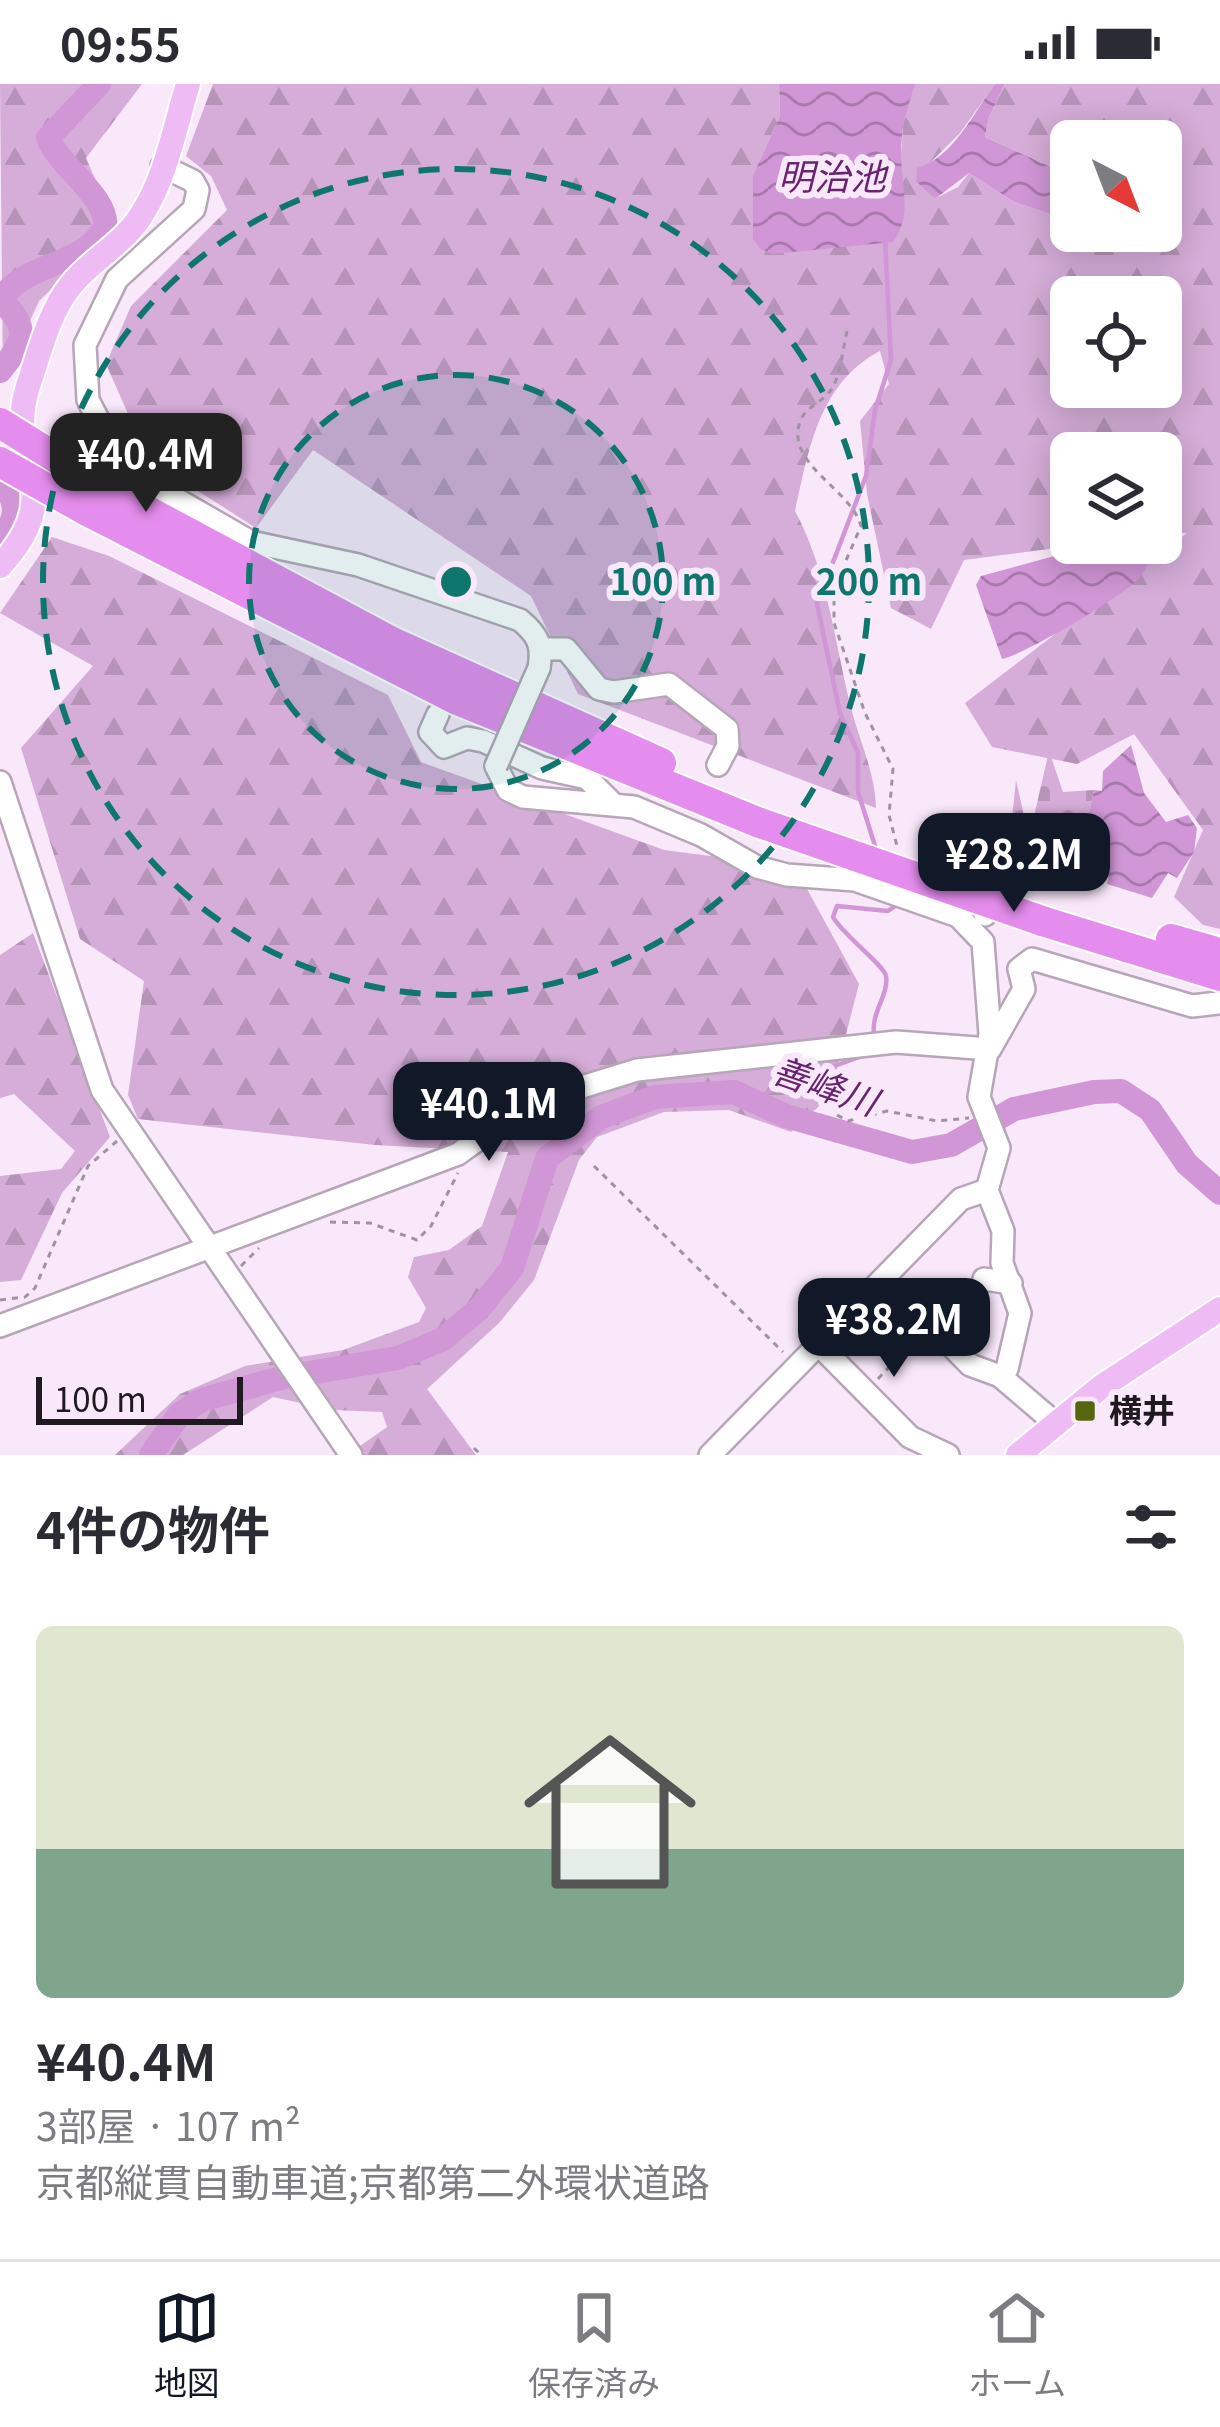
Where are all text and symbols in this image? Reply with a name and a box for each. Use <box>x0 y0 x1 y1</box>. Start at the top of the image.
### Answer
text: 09:55 <box>60 10 181 75</box>
north arrow <box>1050 120 1182 252</box>
map controls <box>1050 120 1182 564</box>
water label: 明治池 <box>778 148 889 200</box>
button: locate <box>1050 276 1182 408</box>
pin: ¥40.4M <box>48 413 244 515</box>
text: ¥40.4M <box>77 424 215 480</box>
button: layers <box>1050 432 1182 564</box>
text: 100 m <box>610 553 716 605</box>
text: 200 m <box>816 553 922 605</box>
centre of rings <box>435 561 477 603</box>
pin: ¥28.2M <box>916 813 1112 915</box>
text: ¥28.2M <box>945 824 1083 880</box>
water label: 善峰川 <box>766 1041 889 1127</box>
pin: ¥40.1M <box>391 1062 587 1164</box>
text: ¥40.1M <box>420 1073 558 1129</box>
pin: ¥38.2M <box>796 1278 992 1380</box>
text: ¥38.2M <box>825 1289 963 1345</box>
scale bar <box>36 1371 243 1424</box>
text: 100 m <box>54 1374 147 1422</box>
place label: 横井 <box>1109 1385 1175 1433</box>
marker: 横井 <box>1072 1398 1098 1424</box>
text: 4件の物件 <box>36 1490 270 1564</box>
icon: filters <box>1118 1494 1184 1560</box>
icon: home <box>502 1704 718 1920</box>
text: ¥40.4M <box>36 2022 216 2096</box>
text: 3部屋 · 107 m² <box>36 2096 301 2152</box>
text: 京都縦貫自動車道;京都第二外環状道路 <box>36 2152 710 2208</box>
tab: 地図 <box>154 2285 220 2405</box>
tab: 保存済み <box>528 2285 660 2405</box>
tab: ホーム <box>968 2285 1066 2405</box>

